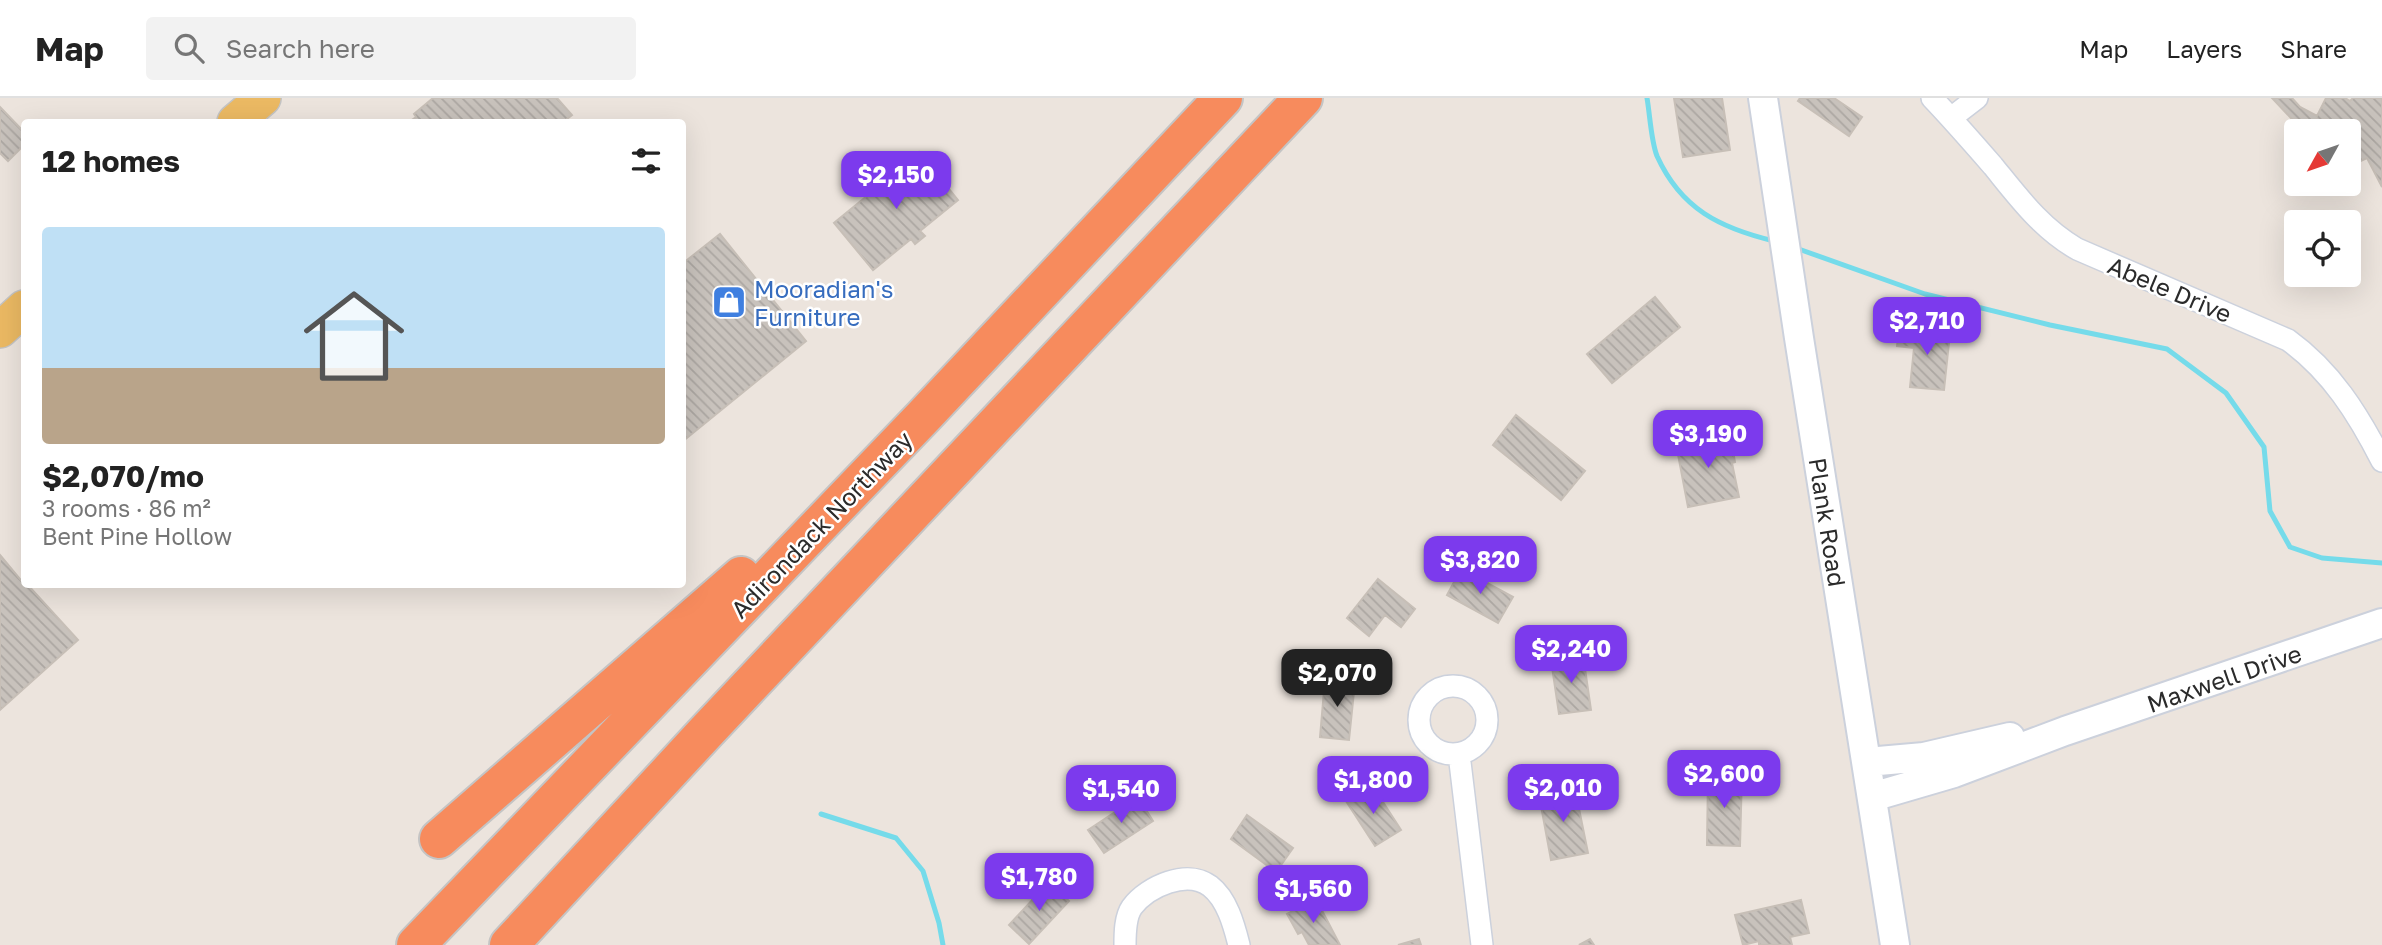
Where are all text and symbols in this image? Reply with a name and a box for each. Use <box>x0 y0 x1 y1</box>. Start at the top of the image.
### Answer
search box <box>146 17 636 80</box>
text: Map <box>35 29 104 68</box>
icon: search <box>170 29 208 67</box>
text: Search here <box>226 33 375 64</box>
text: Map <box>2079 34 2128 63</box>
text: Layers <box>2166 34 2242 63</box>
text: Share <box>2280 34 2347 63</box>
north arrow <box>2284 119 2361 196</box>
map controls <box>2284 119 2361 287</box>
icon: filters <box>627 142 665 180</box>
text: 12 homes <box>42 143 180 179</box>
pin: $2,150 <box>839 152 953 211</box>
text: $2,150 <box>857 160 935 188</box>
button: locate <box>2284 210 2361 287</box>
street label: Abele Drive <box>2104 250 2236 328</box>
icon: home <box>291 273 417 399</box>
place label: Mooradian's Furniture <box>754 274 893 331</box>
shop icon: Mooradian's Furniture <box>710 283 748 321</box>
pin: $2,710 <box>1870 298 1984 357</box>
text: $2,710 <box>1889 306 1965 334</box>
pin: $3,190 <box>1651 410 1765 470</box>
text: $3,190 <box>1669 419 1747 447</box>
street label: Adirondack Northway <box>724 425 918 623</box>
street label: Plank Road <box>1804 455 1852 589</box>
text: $2,070/mo <box>42 458 204 494</box>
text: 3 rooms · 86 m² <box>42 494 211 522</box>
text: Bent Pine Hollow <box>42 522 232 550</box>
pin: $3,820 <box>1423 536 1537 596</box>
text: $3,820 <box>1440 545 1520 573</box>
pin: $2,240 <box>1514 626 1628 685</box>
text: $2,240 <box>1531 634 1611 662</box>
street label: Maxwell Drive <box>2143 638 2305 718</box>
pin: $2,070 <box>1280 650 1394 709</box>
text: $2,070 <box>1297 658 1377 686</box>
pin: $2,600 <box>1667 750 1781 810</box>
pin: $1,800 <box>1316 756 1430 816</box>
text: $2,600 <box>1683 759 1765 787</box>
pin: $2,010 <box>1506 764 1620 824</box>
text: $1,800 <box>1333 765 1413 793</box>
pin: $1,540 <box>1064 766 1178 825</box>
text: $2,010 <box>1524 773 1602 801</box>
text: $1,540 <box>1082 774 1160 802</box>
pin: $1,780 <box>982 854 1096 913</box>
text: $1,780 <box>1001 862 1077 890</box>
pin: $1,560 <box>1256 866 1370 925</box>
text: $1,560 <box>1274 874 1352 902</box>

